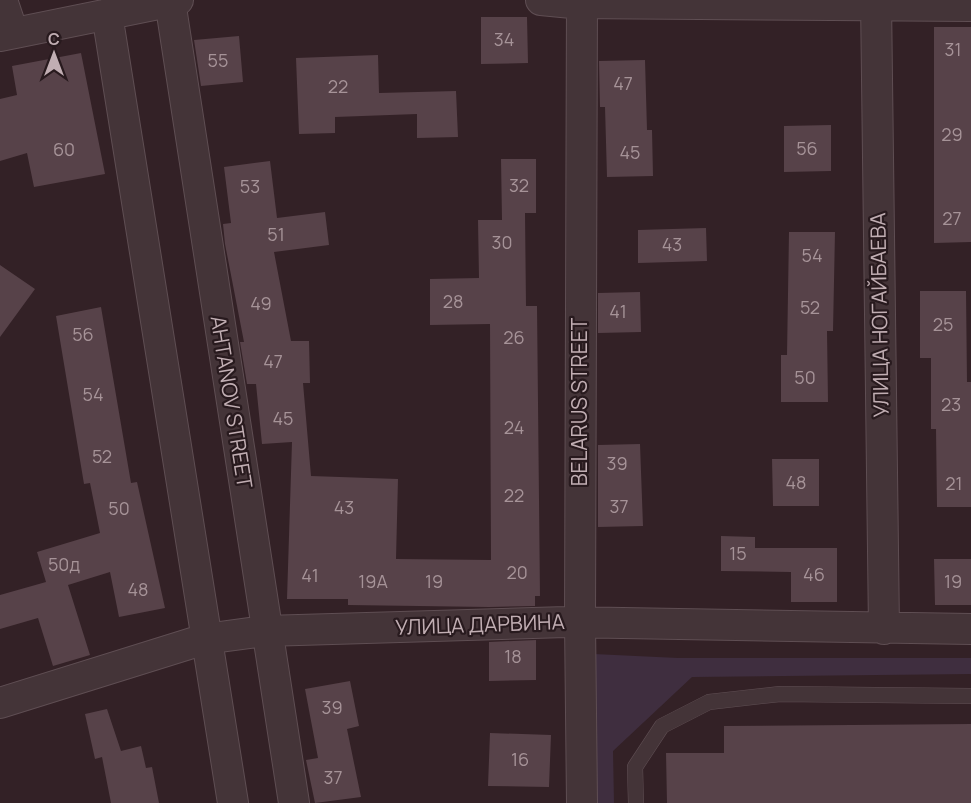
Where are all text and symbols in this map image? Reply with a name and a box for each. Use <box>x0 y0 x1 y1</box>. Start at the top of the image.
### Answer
north arrow <box>24 24 84 84</box>
house number: 34 <box>494 27 514 51</box>
text: С <box>48 28 60 50</box>
house number: 31 <box>945 37 961 61</box>
house number: 55 <box>208 48 228 72</box>
house number: 47 <box>613 71 633 95</box>
house number: 22 <box>328 74 348 98</box>
house number: 29 <box>941 122 963 146</box>
house number: 56 <box>796 136 818 160</box>
house number: 60 <box>53 137 75 161</box>
house number: 45 <box>619 140 641 164</box>
house number: 32 <box>509 173 529 197</box>
house number: 53 <box>240 174 260 198</box>
house number: 27 <box>942 206 962 230</box>
street label: УЛИЦА НОГАЙБАЕВА <box>863 212 895 418</box>
house number: 51 <box>267 222 285 246</box>
house number: 30 <box>492 230 512 254</box>
house number: 43 <box>662 232 682 256</box>
house number: 54 <box>801 243 823 267</box>
house number: 28 <box>443 289 463 313</box>
house number: 49 <box>250 291 272 315</box>
house number: 52 <box>800 295 820 319</box>
house number: 41 <box>609 299 627 323</box>
house number: 25 <box>933 312 953 336</box>
street label: AHTANOV STREET <box>205 314 260 490</box>
street label: BELARUS STREET <box>565 317 593 486</box>
house number: 56 <box>72 322 94 346</box>
house number: 26 <box>503 325 525 349</box>
house number: 47 <box>263 349 283 373</box>
house number: 50 <box>794 365 816 389</box>
house number: 54 <box>82 382 104 406</box>
house number: 23 <box>941 392 961 416</box>
house number: 45 <box>272 406 294 430</box>
house number: 24 <box>504 415 524 439</box>
house number: 52 <box>92 444 112 468</box>
house number: 39 <box>606 451 628 475</box>
house number: 48 <box>785 470 807 494</box>
house number: 21 <box>945 471 963 495</box>
house number: 22 <box>504 483 524 507</box>
house number: 37 <box>610 494 629 518</box>
house number: 43 <box>334 495 354 519</box>
house number: 50 <box>108 496 130 520</box>
house number: 15 <box>729 541 747 565</box>
house number: 50д <box>48 552 80 576</box>
house number: 20 <box>506 560 528 584</box>
house number: 46 <box>803 562 825 586</box>
house number: 41 <box>301 563 319 587</box>
house number: 19А <box>358 569 388 593</box>
house number: 19 <box>425 569 443 593</box>
house number: 19 <box>944 569 962 593</box>
house number: 48 <box>127 577 149 601</box>
street label: УЛИЦА ДАРВИНА <box>395 607 565 641</box>
house number: 18 <box>504 644 522 668</box>
house number: 39 <box>321 695 343 719</box>
house number: 16 <box>511 747 529 771</box>
house number: 37 <box>324 765 343 789</box>

